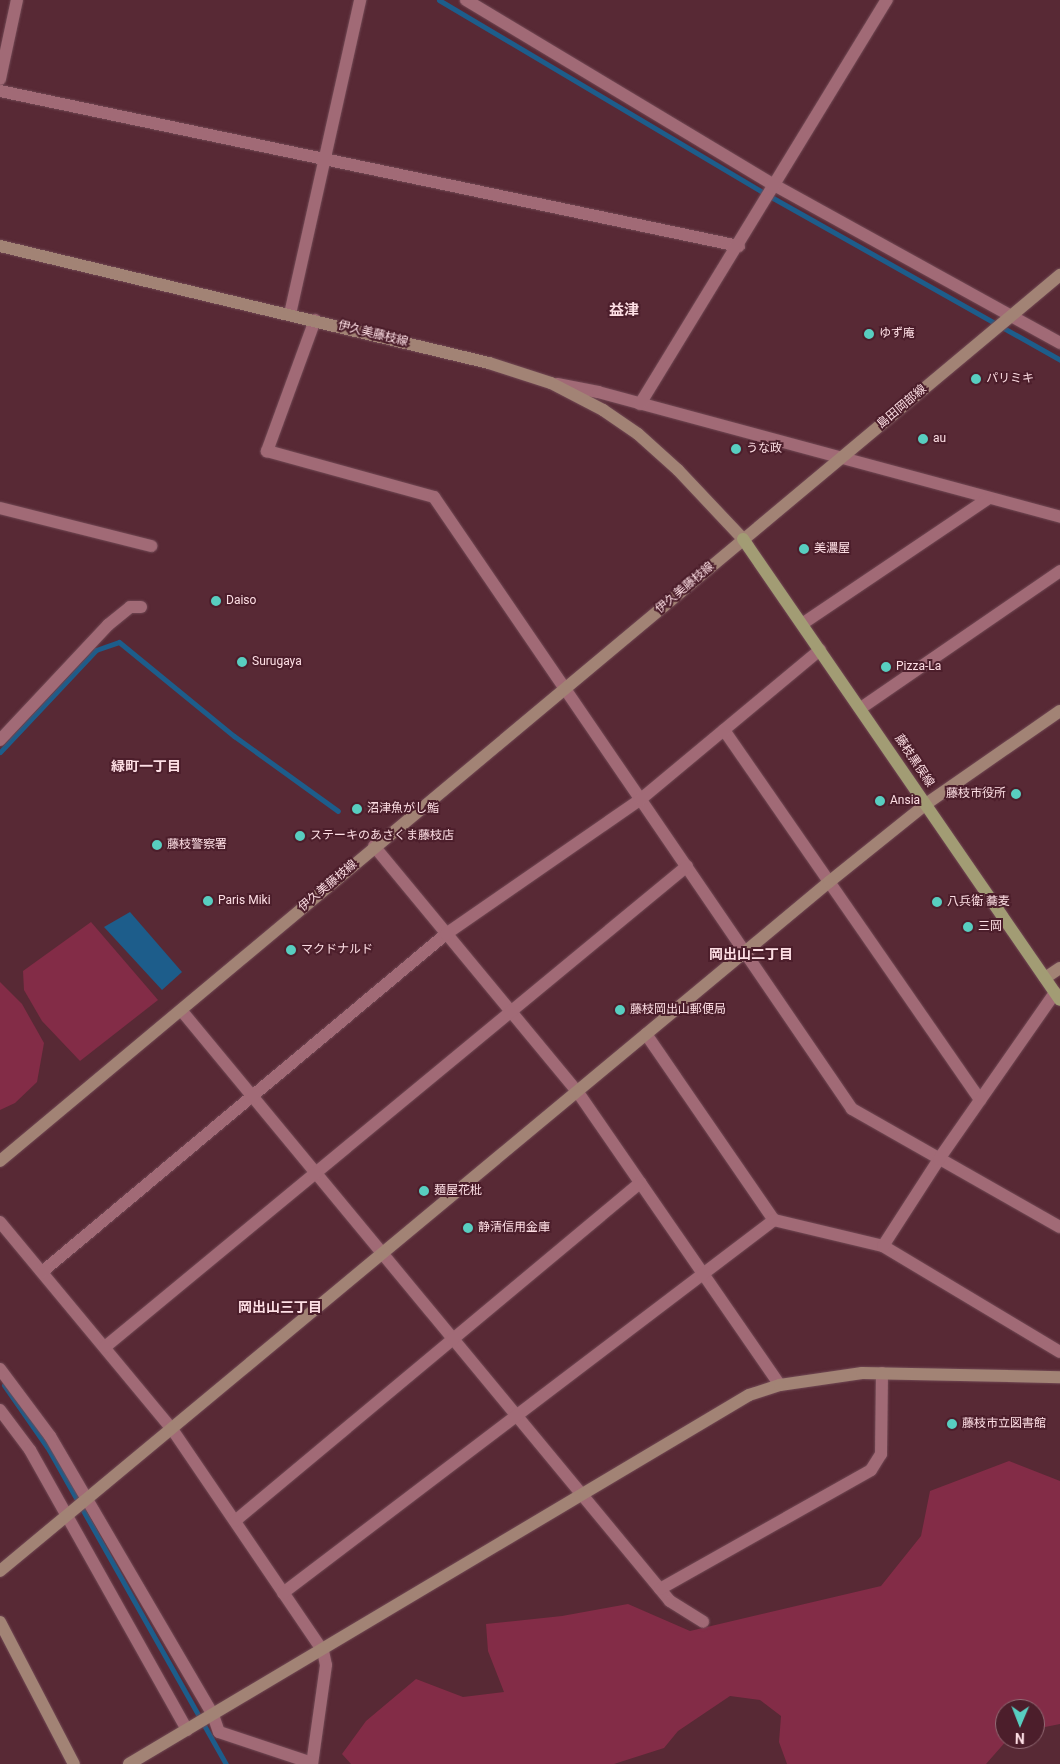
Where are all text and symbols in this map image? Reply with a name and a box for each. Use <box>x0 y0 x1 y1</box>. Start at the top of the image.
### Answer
district label: 益津 <box>609 302 639 320</box>
street label: 伊久美藤枝線 <box>336 318 410 350</box>
place label: ゆず庵 <box>879 327 915 341</box>
marker: ゆず庵 <box>863 328 875 340</box>
place label: パリミキ <box>986 372 1034 386</box>
marker: パリミキ <box>970 373 982 385</box>
street label: 島田岡部線 <box>874 382 930 432</box>
place label: au <box>933 432 946 446</box>
marker: au <box>917 433 929 445</box>
place label: うな政 <box>746 442 782 456</box>
marker: うな政 <box>730 443 742 455</box>
place label: 美濃屋 <box>814 542 850 556</box>
marker: 美濃屋 <box>798 543 810 555</box>
street label: 伊久美藤枝線 <box>653 559 717 617</box>
place label: Daiso <box>226 594 256 608</box>
marker: Daiso <box>210 595 222 607</box>
place label: Surugaya <box>252 655 302 669</box>
marker: Surugaya <box>236 656 248 668</box>
place label: Pizza-La <box>896 660 941 674</box>
marker: Pizza-La <box>880 661 892 673</box>
street label: 藤枝黒俣線 <box>891 732 937 790</box>
district label: 緑町一丁目 <box>111 758 181 774</box>
place label: 藤枝市役所 <box>946 787 1006 801</box>
marker: 藤枝市役所 <box>1010 788 1022 800</box>
place label: Ansia <box>890 794 920 808</box>
marker: Ansia <box>874 795 886 807</box>
place label: 沼津魚がし鮨 <box>367 802 439 816</box>
marker: 沼津魚がし鮨 <box>351 803 363 815</box>
place label: ステーキのあさくま藤枝店 <box>310 829 454 843</box>
marker: ステーキのあさくま藤枝店 <box>294 830 306 842</box>
place label: 藤枝警察署 <box>167 838 227 852</box>
marker: 藤枝警察署 <box>151 839 163 851</box>
street label: 伊久美藤枝線 <box>296 857 360 915</box>
place label: Paris Miki <box>218 894 271 908</box>
marker: Paris Miki <box>202 895 214 907</box>
place label: 八兵衛 蕎麦 <box>947 895 1010 909</box>
marker: 八兵衛 蕎麦 <box>931 896 943 908</box>
place label: 三岡 <box>978 920 1002 934</box>
marker: 三岡 <box>962 921 974 933</box>
place label: マクドナルド <box>301 943 373 957</box>
marker: マクドナルド <box>285 944 297 956</box>
district label: 岡出山二丁目 <box>709 946 793 962</box>
place label: 藤枝岡出山郵便局 <box>630 1003 726 1017</box>
marker: 藤枝岡出山郵便局 <box>614 1004 626 1016</box>
place label: 麺屋花枇 <box>434 1184 482 1198</box>
marker: 麺屋花枇 <box>418 1185 430 1197</box>
place label: 静清信用金庫 <box>478 1221 550 1235</box>
marker: 静清信用金庫 <box>462 1222 474 1234</box>
district label: 岡出山三丁目 <box>238 1299 322 1315</box>
place label: 藤枝市立図書館 <box>962 1417 1046 1431</box>
marker: 藤枝市立図書館 <box>946 1418 958 1430</box>
north arrow <box>995 1699 1045 1749</box>
text: N <box>1015 1730 1025 1746</box>

